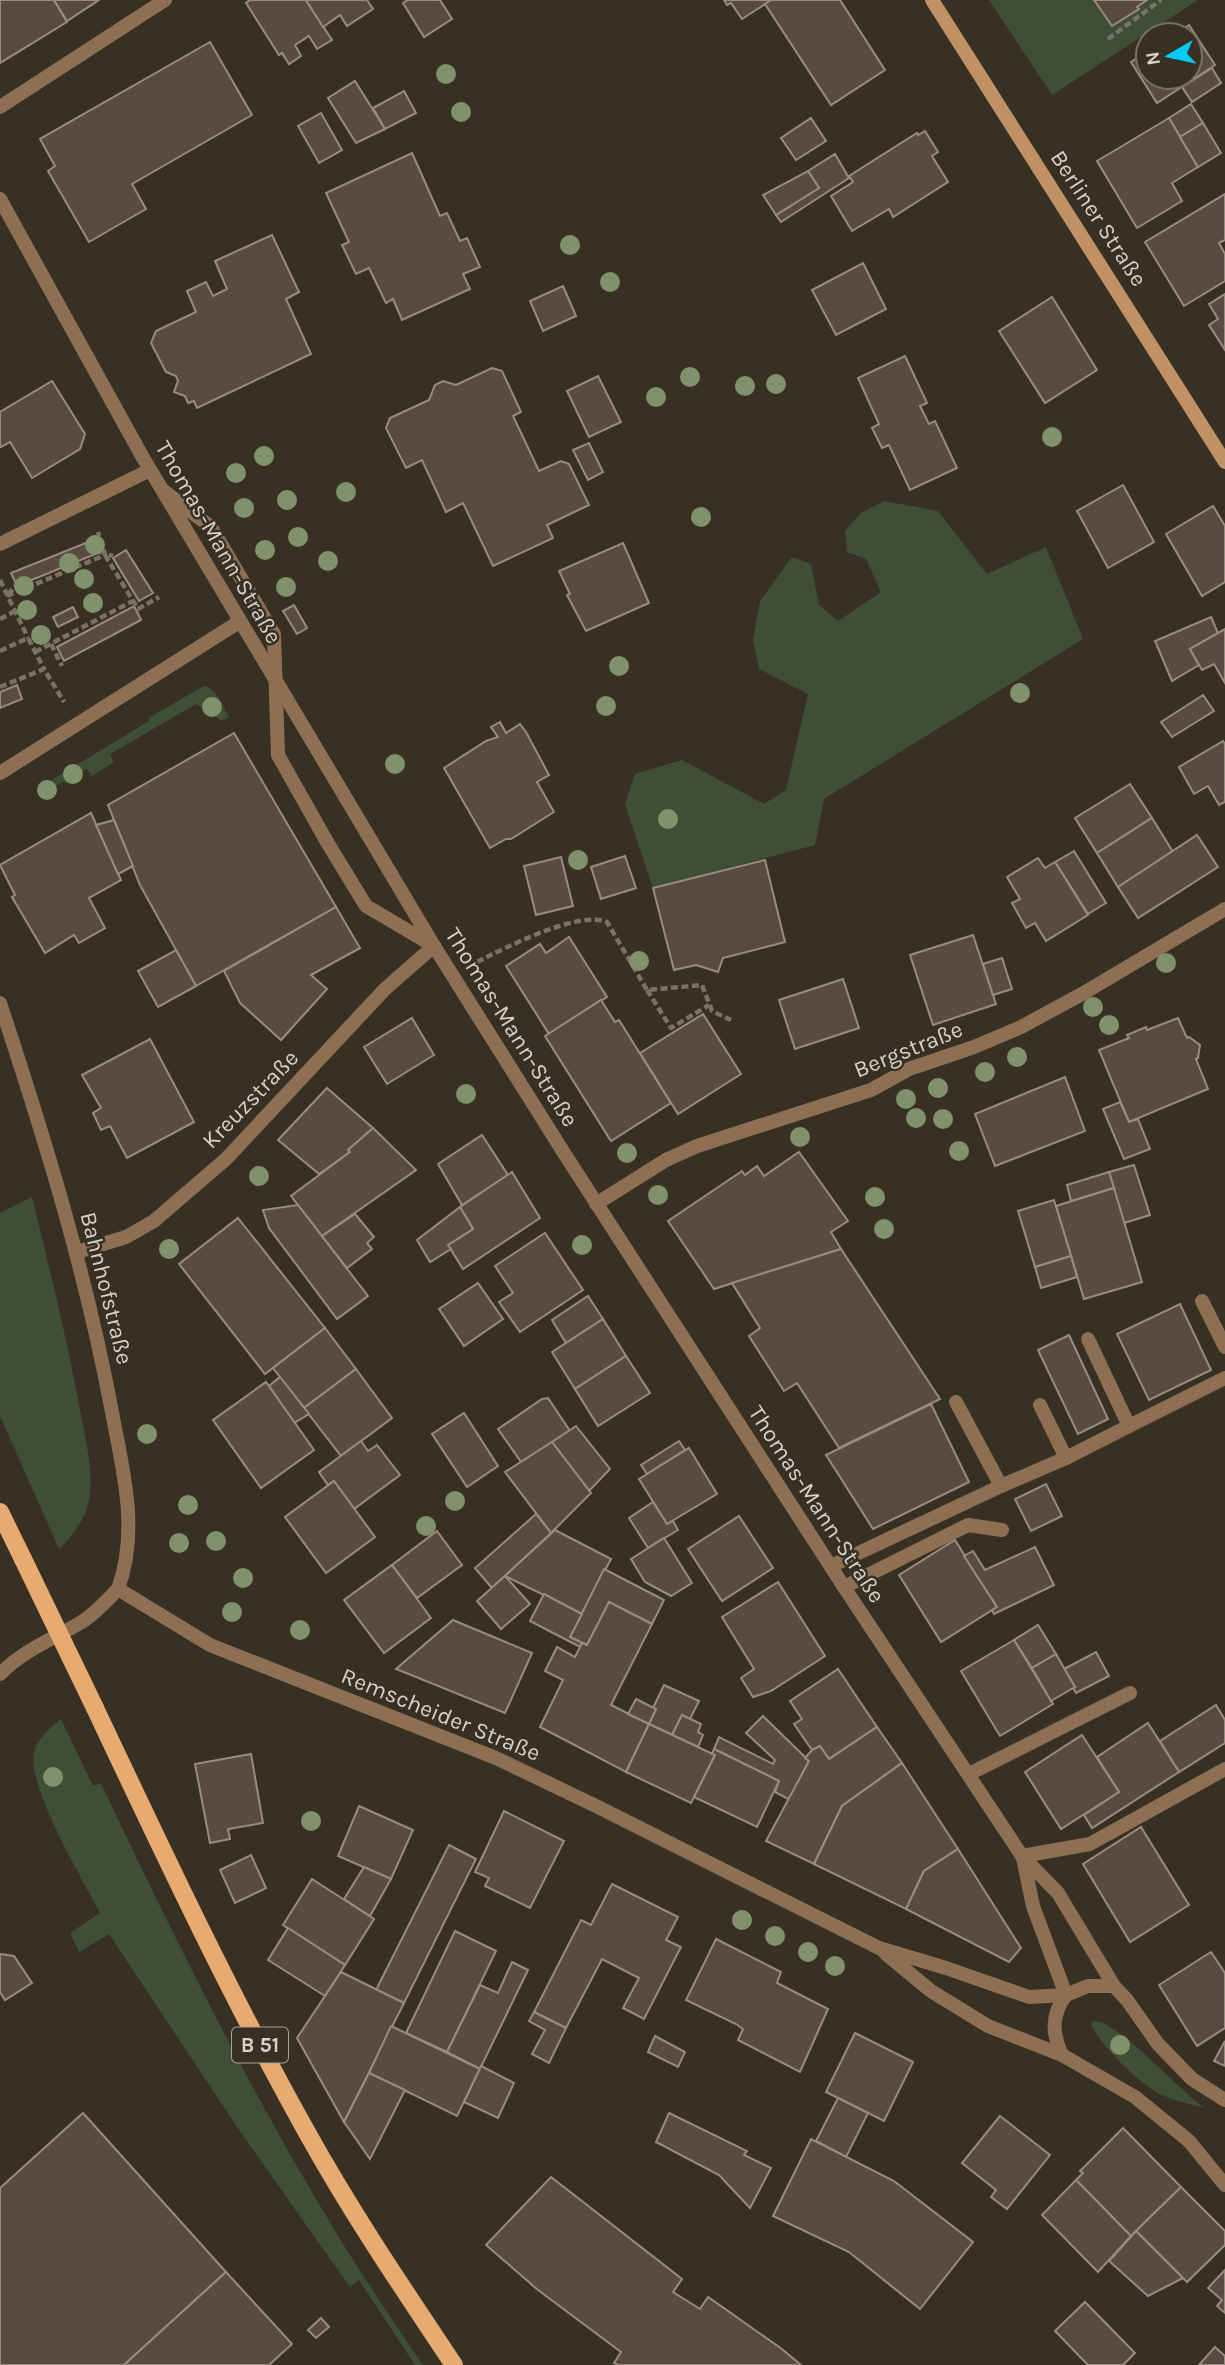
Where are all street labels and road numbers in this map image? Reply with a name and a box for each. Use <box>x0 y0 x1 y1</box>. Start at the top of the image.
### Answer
street label: Berliner Straße <box>1045 145 1153 291</box>
street label: Thomas-Mann-Straße <box>149 436 288 648</box>
street label: Thomas-Mann-Straße <box>439 923 584 1132</box>
street label: Bergstraße <box>850 1015 966 1083</box>
street label: Kreuzstraße <box>197 1044 304 1154</box>
street label: Bahnhofstraße <box>75 1209 138 1367</box>
street label: Thomas-Mann-Straße <box>743 1401 890 1608</box>
street label: Remscheider Straße <box>337 1662 544 1767</box>
road number: B 51 <box>232 2028 288 2062</box>

